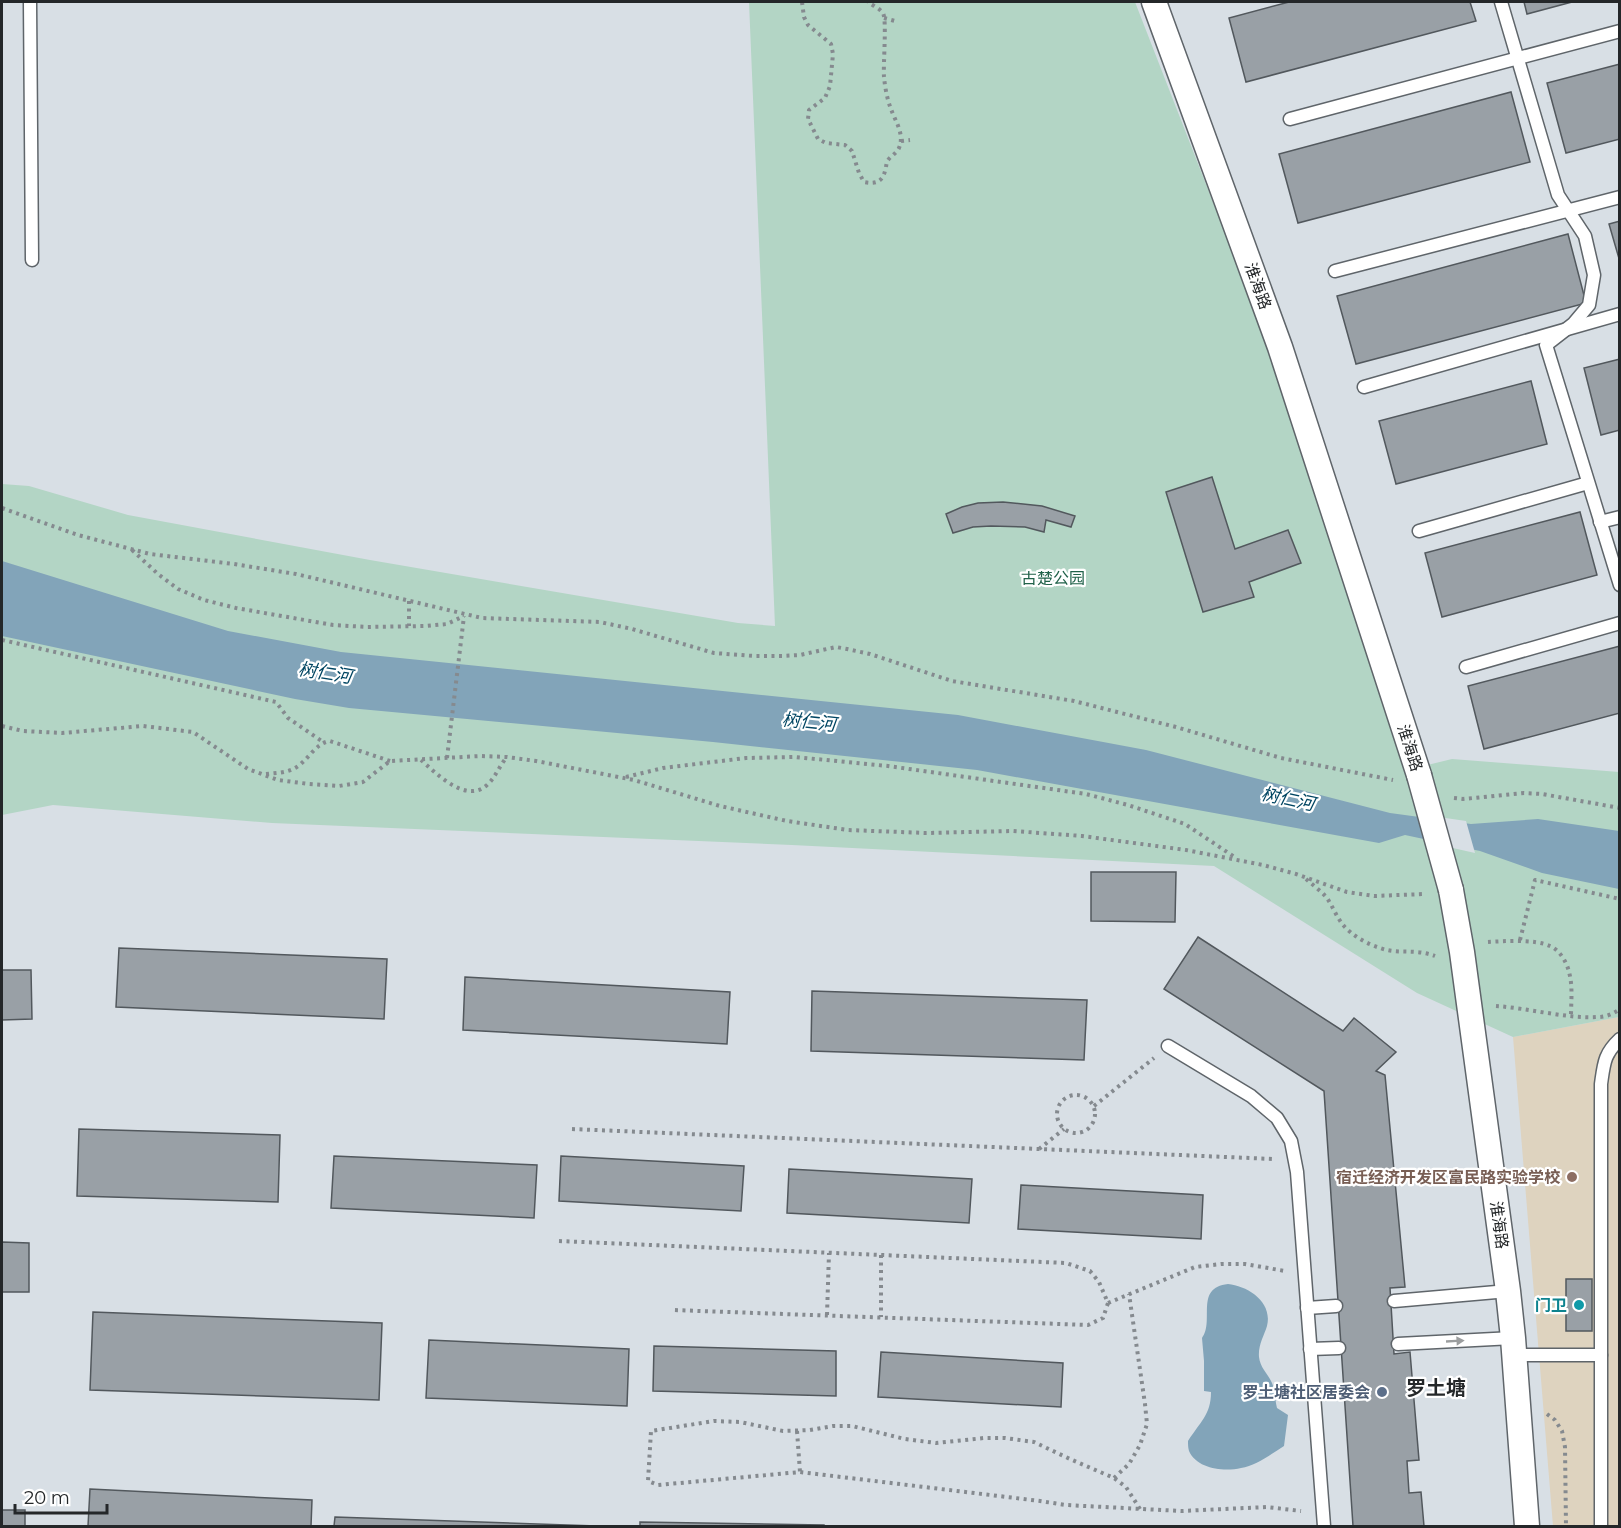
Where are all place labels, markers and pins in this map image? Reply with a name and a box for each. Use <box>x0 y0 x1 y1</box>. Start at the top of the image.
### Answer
place label: 宿迁经济开发区富民路实验学校 <box>1336 1168 1561 1187</box>
marker: 宿迁经济开发区富民路实验学校 <box>1565 1170 1579 1184</box>
place label: 门卫 <box>1535 1296 1567 1315</box>
marker: 门卫 <box>1572 1298 1586 1312</box>
place label: 罗土塘社区居委会 <box>1242 1383 1370 1402</box>
marker: 罗土塘社区居委会 <box>1375 1385 1389 1399</box>

